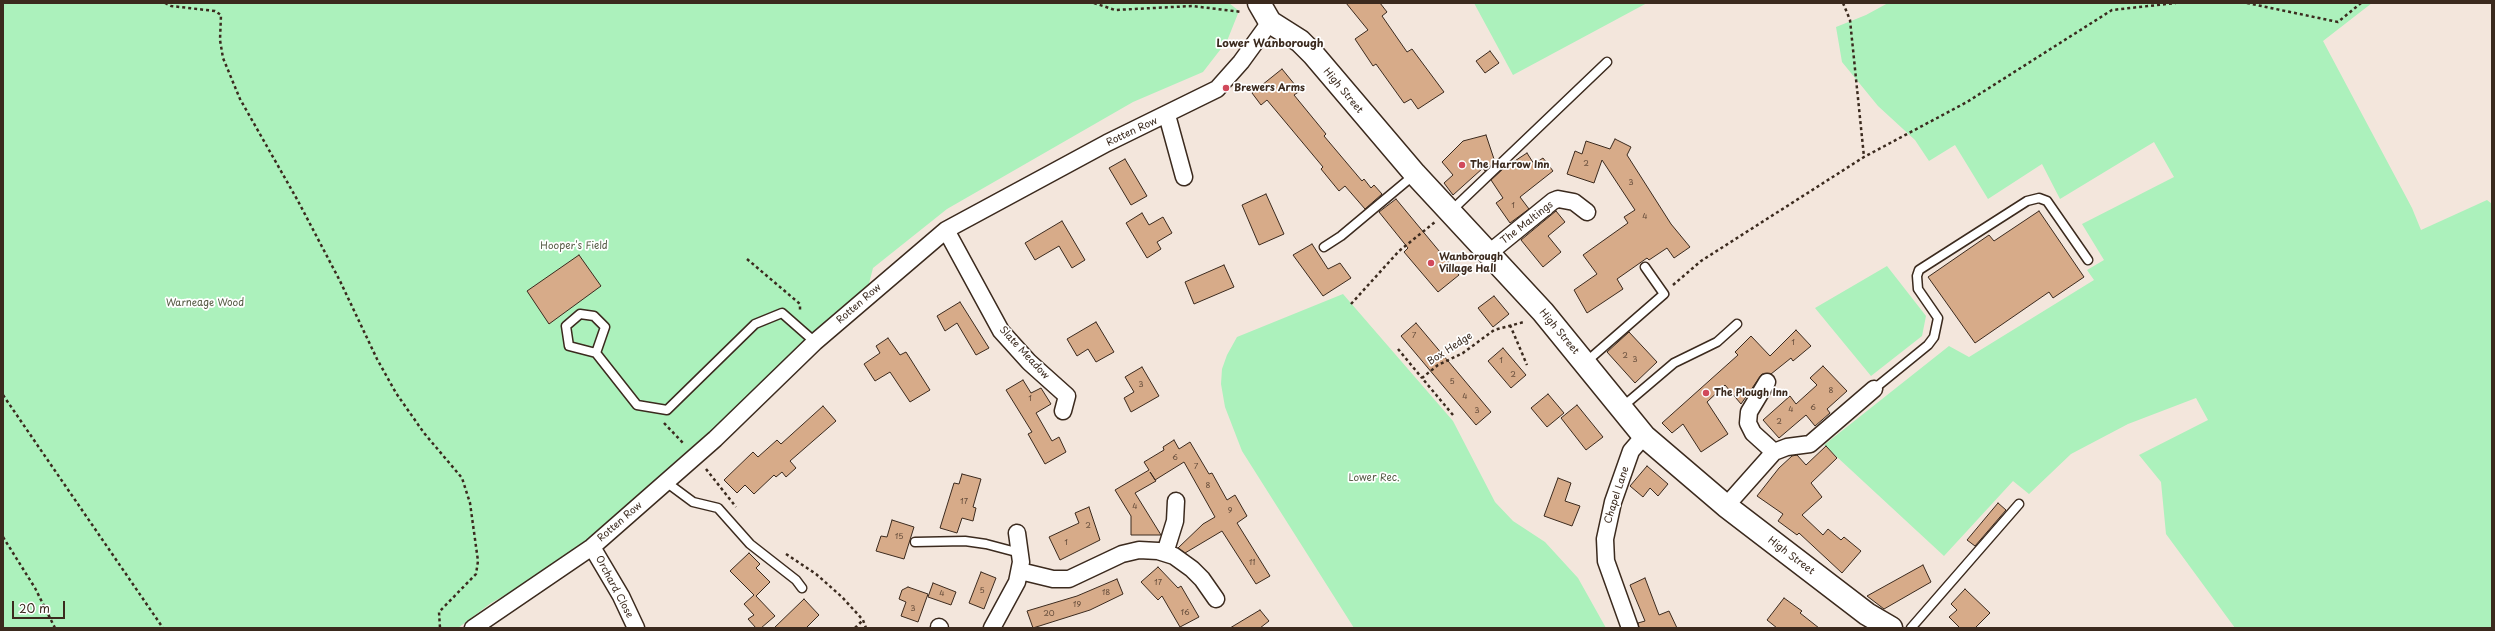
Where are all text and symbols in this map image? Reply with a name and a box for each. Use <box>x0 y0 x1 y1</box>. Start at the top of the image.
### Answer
district label: Lower Wanborough <box>1217 37 1323 51</box>
street label: High Street <box>1321 66 1365 116</box>
place label: Brewers Arms <box>1234 82 1305 94</box>
marker: Brewers Arms <box>1221 83 1231 93</box>
street label: Rotten Row <box>1105 115 1159 149</box>
place label: The Harrow Inn <box>1470 159 1550 171</box>
house number: 2 <box>1583 159 1589 169</box>
marker: The Harrow Inn <box>1457 160 1467 170</box>
house number: 3 <box>1628 178 1634 188</box>
street label: The Maltings <box>1498 199 1556 247</box>
house number: 1 <box>1511 201 1515 211</box>
house number: 4 <box>1642 212 1648 222</box>
park label: Hooper's Field <box>540 240 608 252</box>
place label: Wanborough Village Hall <box>1439 251 1503 274</box>
marker: Wanborough Village Hall <box>1426 258 1436 268</box>
street label: Rotten Row <box>834 281 884 327</box>
park label: Warneage Wood <box>166 297 244 309</box>
street label: High Street <box>1537 307 1581 357</box>
street label: Slate Meadow <box>997 324 1051 382</box>
street label: Box Hedge <box>1425 330 1475 368</box>
house number: 7 <box>1412 331 1416 341</box>
house number: 1 <box>1791 338 1795 348</box>
house number: 2 <box>1622 351 1628 361</box>
house number: 3 <box>1632 355 1638 365</box>
house number: 1 <box>1499 356 1503 366</box>
house number: 2 <box>1510 370 1516 380</box>
house number: 5 <box>1449 377 1455 387</box>
house number: 3 <box>1138 380 1144 390</box>
house number: 8 <box>1829 386 1833 396</box>
place label: The Plough Inn <box>1714 387 1788 399</box>
marker: The Plough Inn <box>1701 388 1711 398</box>
house number: 4 <box>1462 392 1468 402</box>
house number: 1 <box>1028 394 1032 404</box>
house number: 6 <box>1810 403 1816 413</box>
house number: 4 <box>1788 405 1794 415</box>
house number: 3 <box>1474 406 1480 416</box>
house number: 2 <box>1776 417 1782 427</box>
house number: 6 <box>1172 453 1178 463</box>
house number: 7 <box>1194 462 1198 472</box>
street label: Chapel Lane <box>1602 465 1632 525</box>
park label: Lower Rec. <box>1348 472 1400 484</box>
house number: 8 <box>1206 481 1210 491</box>
house number: 17 <box>960 497 968 507</box>
street label: Rotten Row <box>595 499 645 545</box>
house number: 4 <box>1132 502 1138 512</box>
house number: 9 <box>1228 506 1232 516</box>
house number: 2 <box>1085 521 1091 531</box>
house number: 15 <box>895 532 903 542</box>
street label: High Street <box>1765 535 1817 577</box>
house number: 1 <box>1064 538 1068 548</box>
street label: Orchard Close <box>593 554 635 620</box>
house number: 11 <box>1249 558 1255 568</box>
house number: 17 <box>1154 578 1162 588</box>
house number: 5 <box>979 586 985 596</box>
house number: 18 <box>1102 588 1110 598</box>
house number: 4 <box>939 589 945 599</box>
scale bar <box>14 593 67 619</box>
text: 20 m <box>19 599 50 617</box>
house number: 19 <box>1073 600 1081 610</box>
house number: 3 <box>910 604 916 614</box>
house number: 16 <box>1180 608 1190 618</box>
house number: 20 <box>1043 609 1055 619</box>

